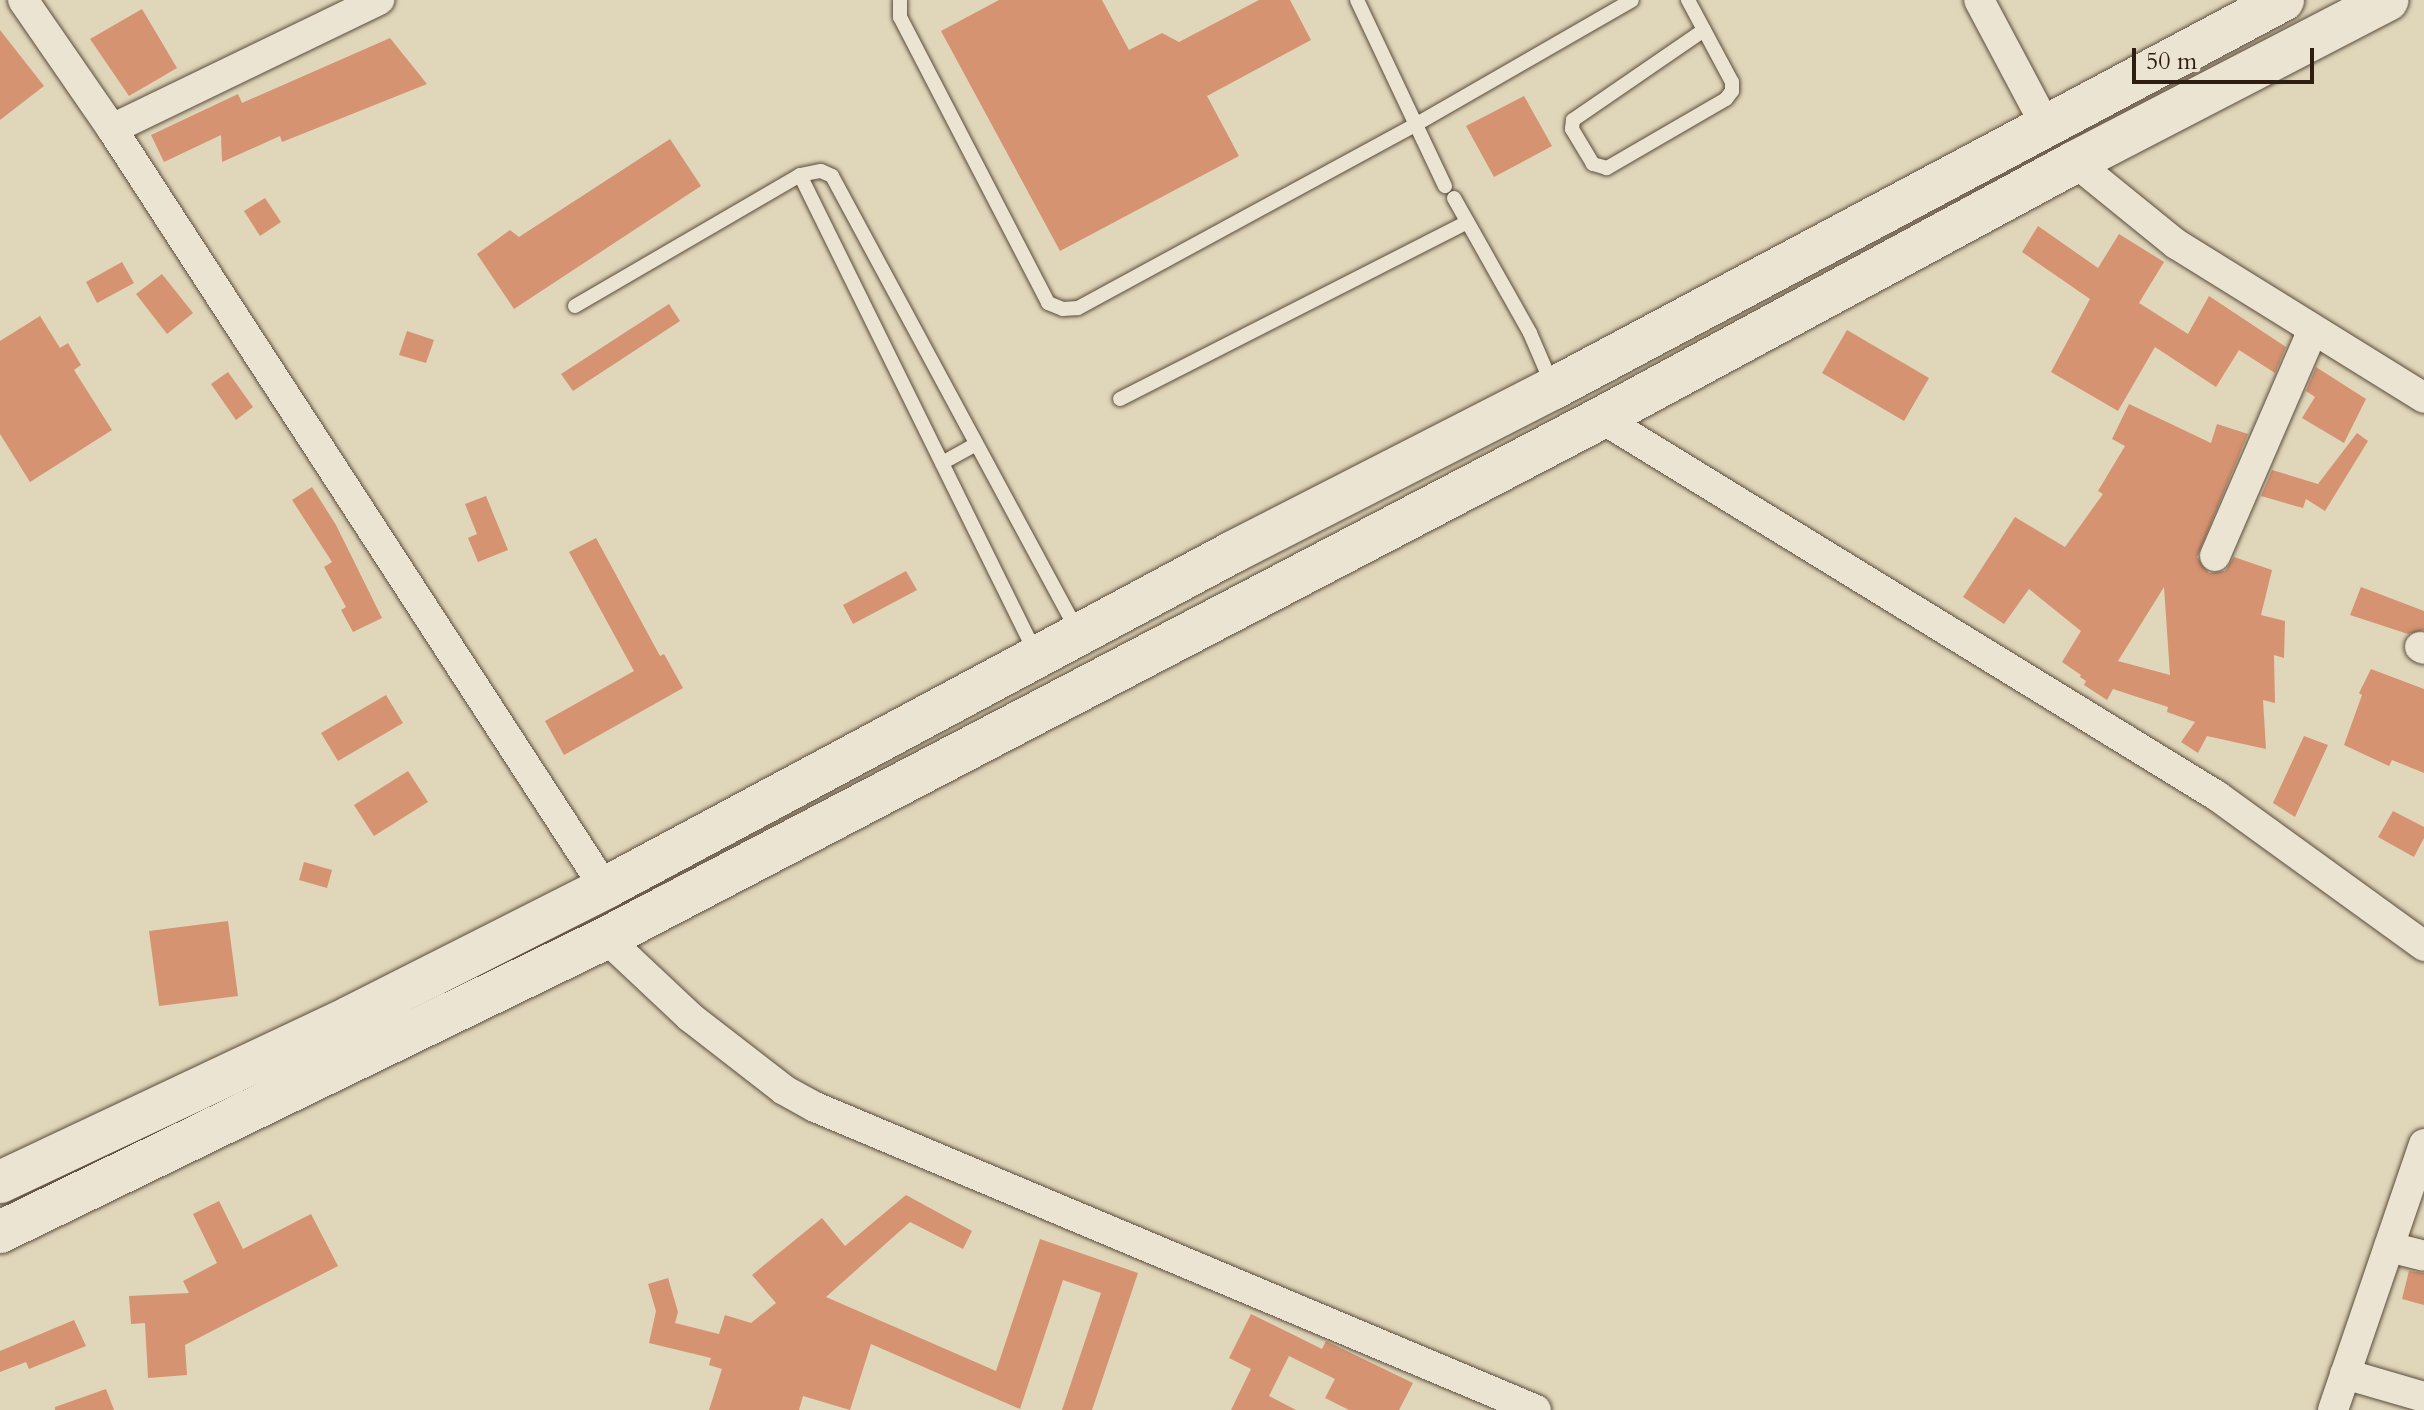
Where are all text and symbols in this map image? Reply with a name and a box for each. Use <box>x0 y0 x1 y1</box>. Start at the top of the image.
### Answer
scale bar <box>2136 32 2318 82</box>
text: 50 m <box>2146 45 2197 78</box>

